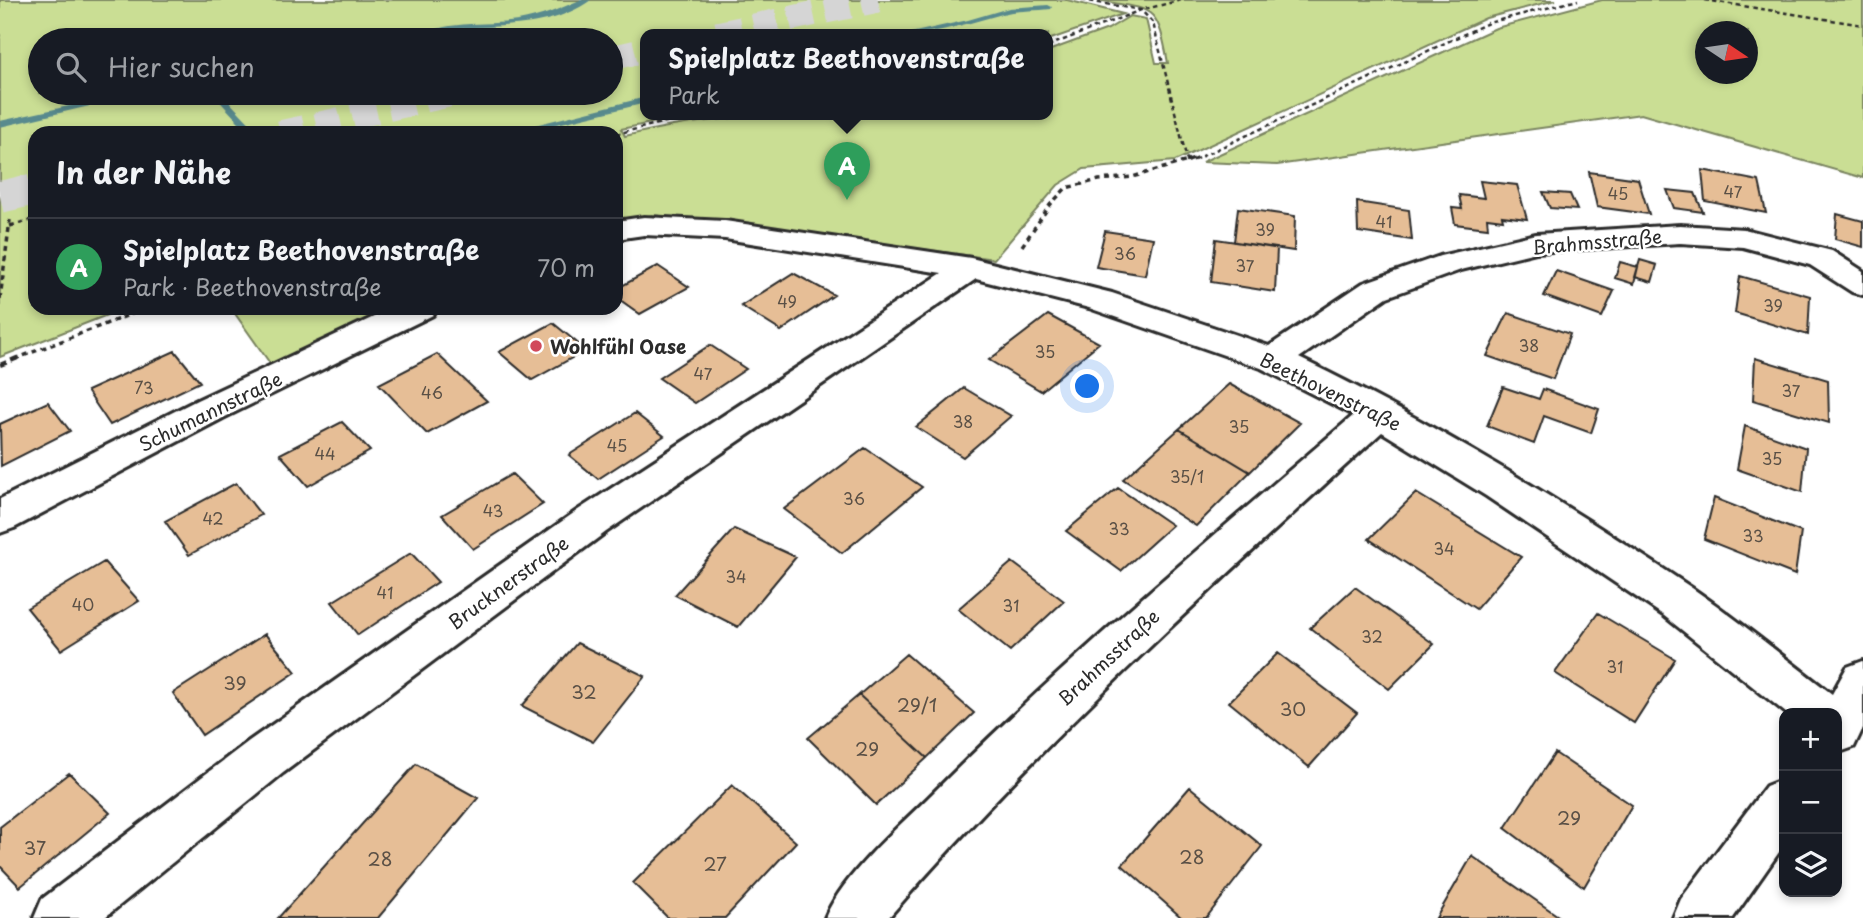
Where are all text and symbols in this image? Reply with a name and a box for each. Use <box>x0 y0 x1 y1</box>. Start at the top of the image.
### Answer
north arrow <box>1695 21 1758 84</box>
search box <box>28 28 623 105</box>
popup <box>640 29 1053 120</box>
text: Spielplatz Beethovenstraße <box>668 38 1025 77</box>
text: Hier suchen <box>108 47 255 86</box>
icon: search <box>52 48 90 86</box>
text: Park <box>668 77 720 112</box>
pin: A <box>824 142 870 200</box>
text: In der Nähe <box>56 149 231 194</box>
house number: 47 <box>1724 179 1743 203</box>
house number: 45 <box>1608 181 1628 205</box>
house number: 41 <box>1376 209 1392 233</box>
house number: 39 <box>1255 217 1275 241</box>
street label: Brahmsstraße <box>1531 221 1663 261</box>
text: Spielplatz Beethovenstraße <box>123 230 479 269</box>
house number: 36 <box>1114 241 1136 265</box>
text: A <box>70 250 88 285</box>
text: 70 m <box>537 250 595 285</box>
house number: 37 <box>1236 253 1255 277</box>
text: Park · Beethovenstraße <box>123 269 382 304</box>
house number: 49 <box>777 289 797 313</box>
house number: 39 <box>1763 293 1783 317</box>
place label: Wohlfühl Oase <box>550 332 686 360</box>
house number: 38 <box>1519 333 1539 357</box>
marker: Wohlfühl Oase <box>528 338 544 354</box>
house number: 35 <box>1035 339 1055 363</box>
street label: Beethovenstraße <box>1256 345 1406 437</box>
house number: 47 <box>694 361 713 385</box>
street label: Schumannstraße <box>134 364 286 458</box>
your location <box>1070 369 1104 403</box>
house number: 73 <box>134 375 154 399</box>
house number: 37 <box>1782 378 1801 402</box>
house number: 46 <box>421 380 443 404</box>
house number: 38 <box>953 409 973 433</box>
house number: 35 <box>1229 414 1249 438</box>
house number: 45 <box>607 433 627 457</box>
house number: 44 <box>314 441 336 465</box>
house number: 35 <box>1762 446 1782 470</box>
house number: 35/1 <box>1170 464 1204 488</box>
house number: 36 <box>843 486 865 510</box>
house number: 43 <box>483 498 503 522</box>
house number: 42 <box>202 506 224 530</box>
house number: 33 <box>1108 516 1130 540</box>
house number: 33 <box>1742 523 1764 547</box>
street label: Brucknerstraße <box>442 529 574 635</box>
house number: 34 <box>1433 536 1455 560</box>
house number: 34 <box>725 564 747 588</box>
house number: 41 <box>377 580 393 604</box>
house number: 40 <box>72 592 94 616</box>
house number: 31 <box>1003 593 1019 617</box>
street label: Brahmsstraße <box>1051 602 1165 712</box>
house number: 32 <box>1361 624 1383 648</box>
house number: 31 <box>1607 654 1623 678</box>
house number: 39 <box>223 668 247 696</box>
house number: 32 <box>571 677 597 705</box>
house number: 29/1 <box>897 690 937 718</box>
house number: 30 <box>1280 694 1306 722</box>
map controls <box>1779 708 1842 897</box>
button: + <box>1779 708 1842 771</box>
house number: 29 <box>855 734 879 762</box>
button: − <box>1779 771 1842 834</box>
house number: 29 <box>1557 803 1581 831</box>
house number: 37 <box>24 833 46 861</box>
button: layers <box>1779 834 1842 897</box>
house number: 28 <box>1179 842 1205 870</box>
house number: 28 <box>367 844 393 872</box>
house number: 27 <box>703 849 727 877</box>

